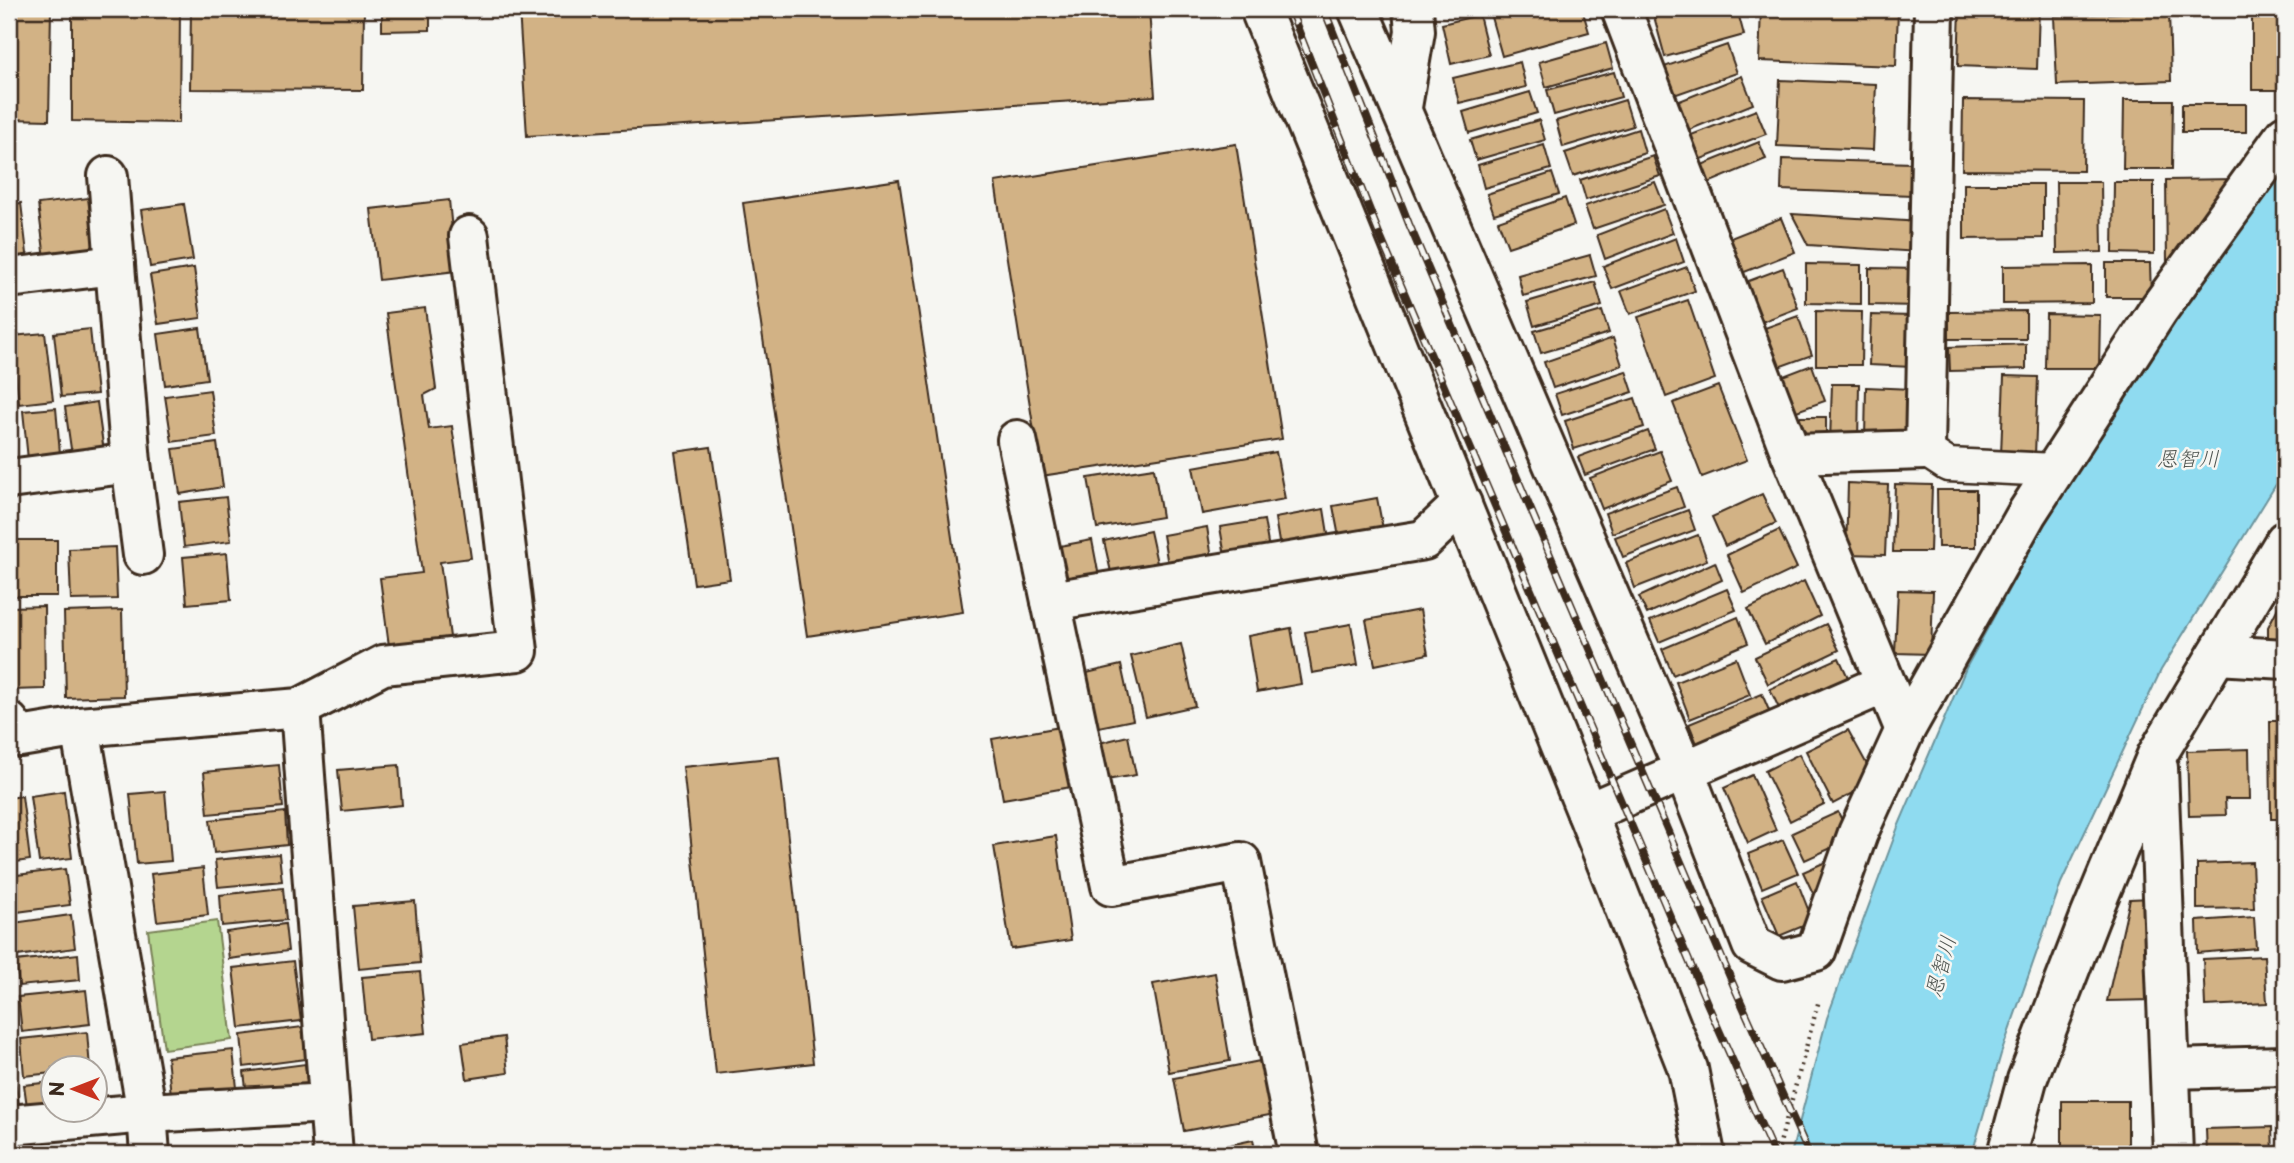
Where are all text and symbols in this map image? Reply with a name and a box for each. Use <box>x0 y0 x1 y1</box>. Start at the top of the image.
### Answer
water label: 恩智川 <box>2157 441 2220 473</box>
water label: 恩智川 <box>1915 931 1963 1001</box>
north arrow <box>38 1054 108 1124</box>
text: N <box>42 1081 70 1097</box>

